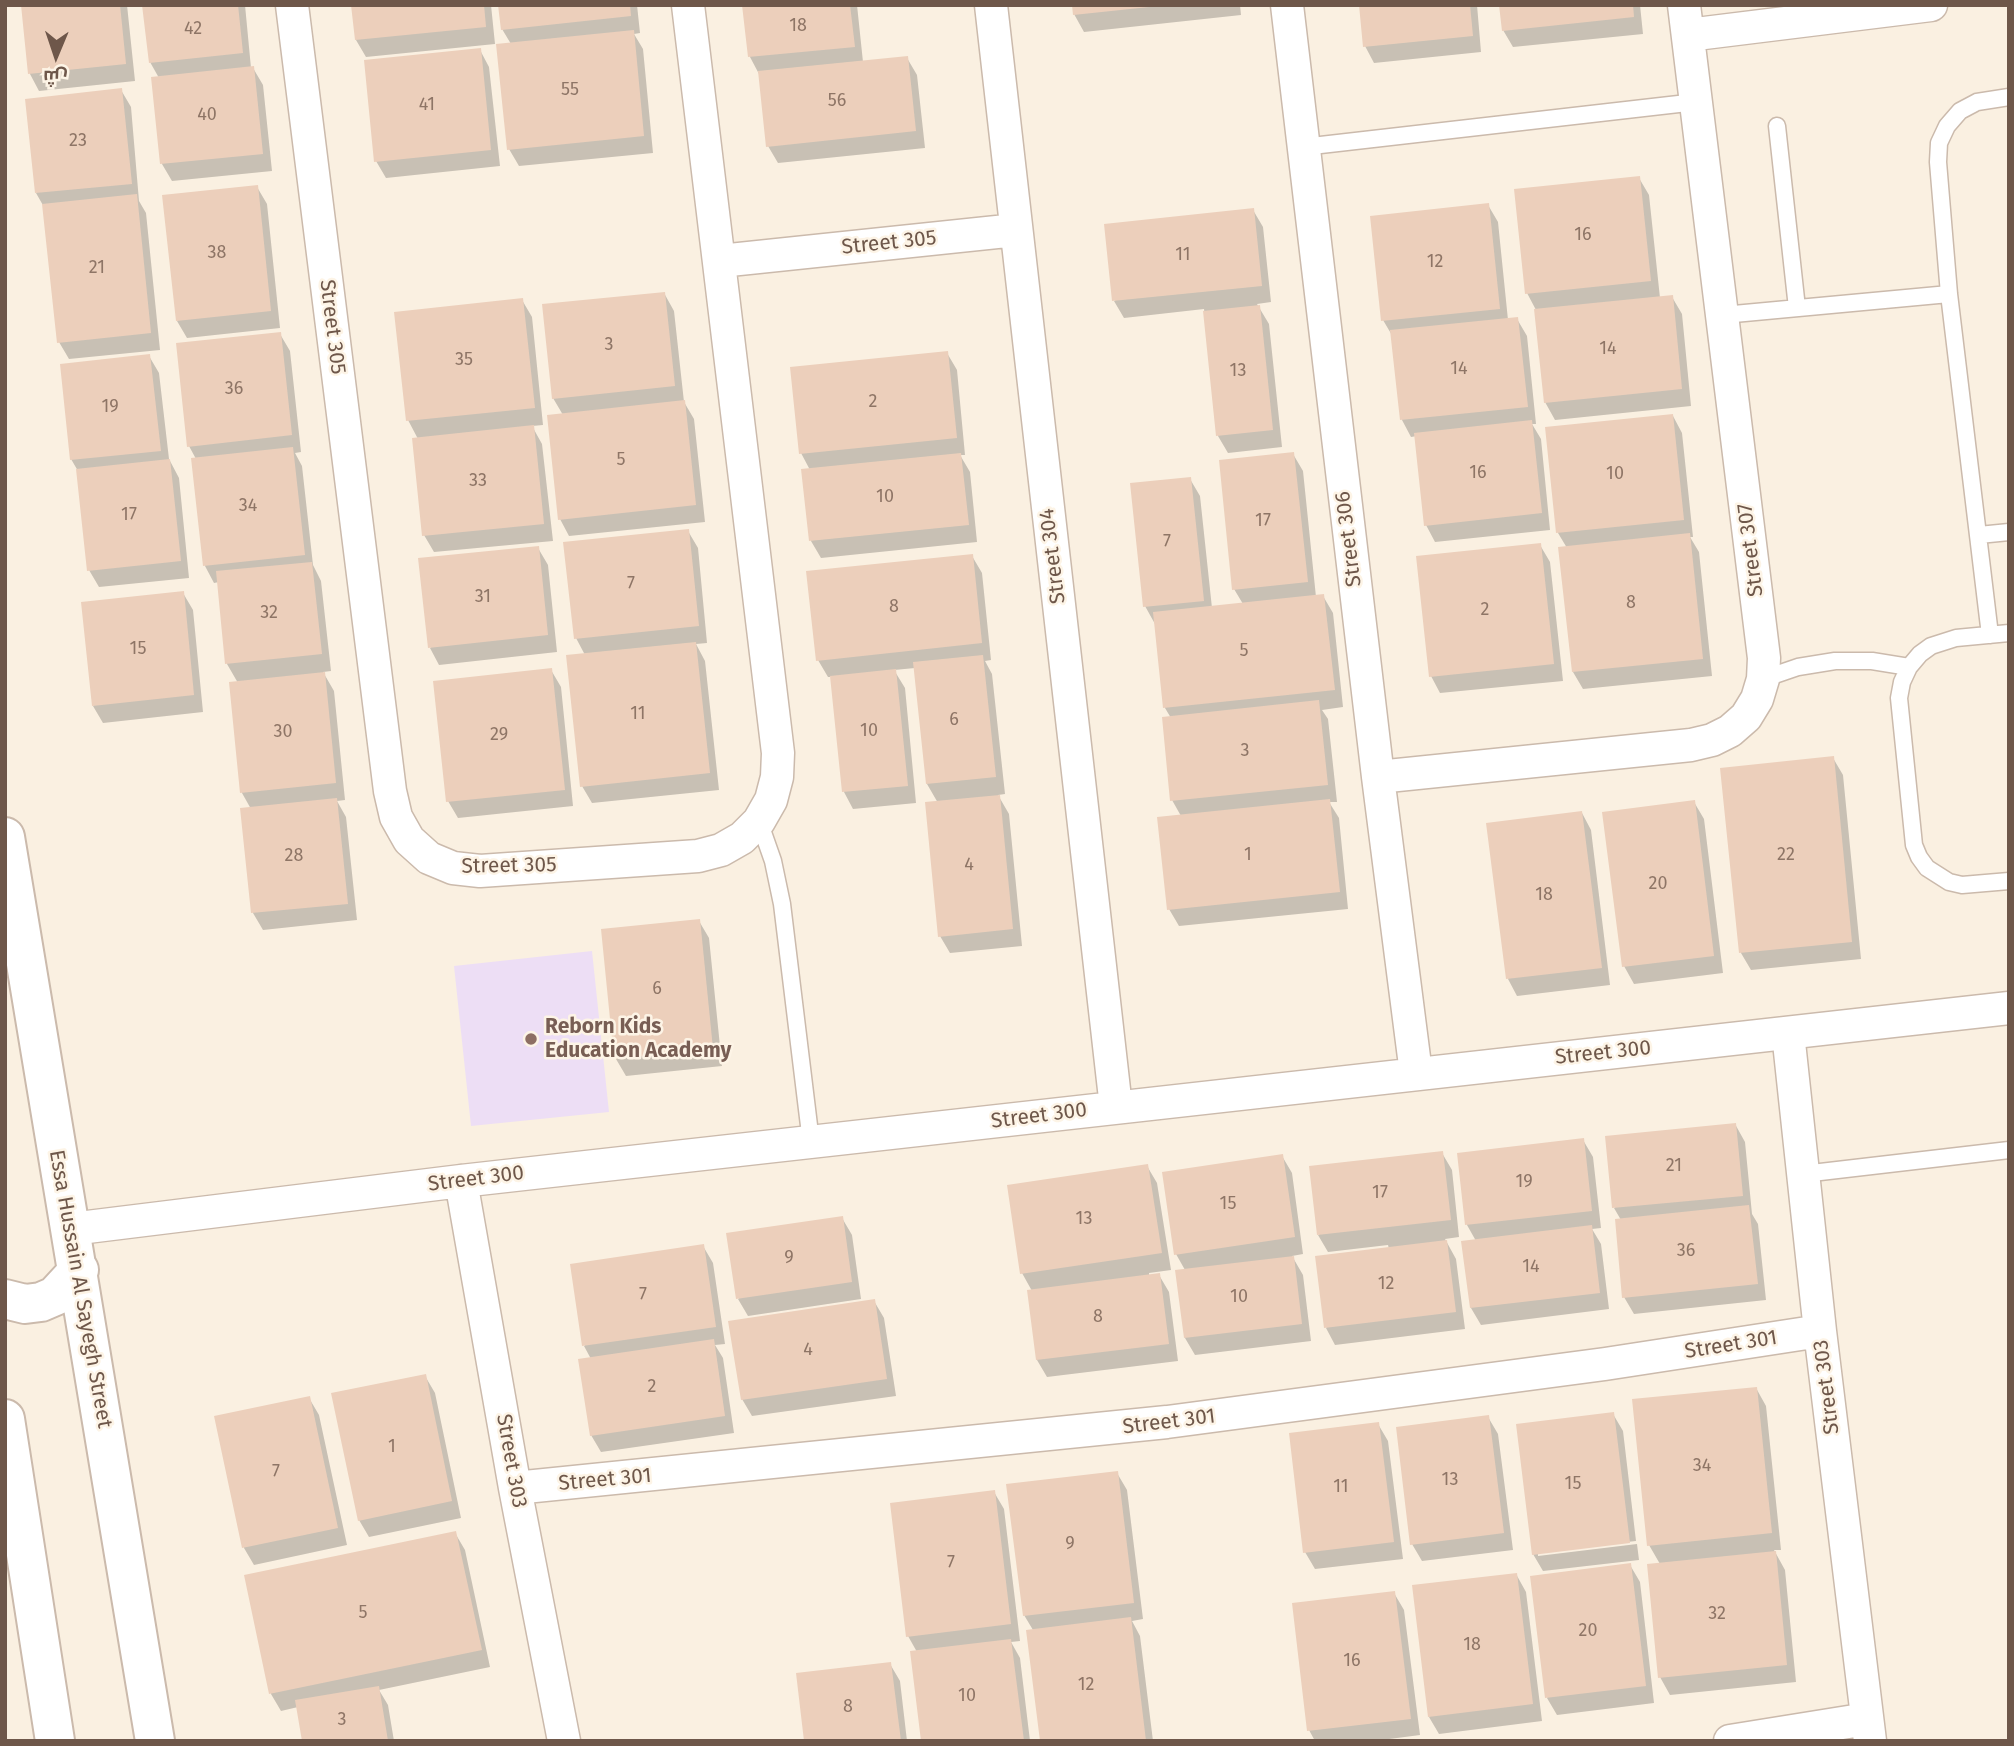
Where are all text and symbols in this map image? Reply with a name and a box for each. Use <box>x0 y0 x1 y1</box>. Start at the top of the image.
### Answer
house number: 18 <box>789 15 807 37</box>
house number: 42 <box>184 18 202 40</box>
north arrow <box>21 21 91 91</box>
text: ش <box>43 66 68 89</box>
house number: 55 <box>561 79 579 101</box>
house number: 56 <box>828 90 846 112</box>
house number: 41 <box>419 94 435 116</box>
house number: 40 <box>197 104 217 126</box>
house number: 23 <box>69 130 87 152</box>
house number: 16 <box>1574 224 1592 246</box>
street label: Street 305 <box>840 225 938 261</box>
house number: 38 <box>208 242 226 264</box>
house number: 11 <box>1175 244 1191 266</box>
house number: 12 <box>1427 251 1443 273</box>
house number: 21 <box>89 257 105 279</box>
street label: Street 305 <box>314 278 350 376</box>
house number: 3 <box>605 334 613 356</box>
house number: 14 <box>1599 338 1617 360</box>
house number: 35 <box>455 349 473 371</box>
house number: 14 <box>1450 358 1468 380</box>
house number: 13 <box>1230 360 1246 382</box>
house number: 36 <box>225 378 243 400</box>
house number: 2 <box>869 391 877 413</box>
house number: 19 <box>101 396 119 418</box>
house number: 5 <box>616 449 626 471</box>
house number: 16 <box>1469 462 1487 484</box>
house number: 10 <box>1606 463 1624 485</box>
house number: 33 <box>469 470 487 492</box>
house number: 10 <box>876 486 894 508</box>
street label: Street 306 <box>1331 490 1367 588</box>
house number: 34 <box>239 495 257 517</box>
street label: Street 307 <box>1733 502 1769 598</box>
house number: 17 <box>121 504 137 526</box>
street label: Street 304 <box>1035 507 1071 605</box>
house number: 17 <box>1255 510 1271 532</box>
house number: 7 <box>1163 531 1171 553</box>
house number: 7 <box>627 573 635 595</box>
house number: 31 <box>475 586 491 608</box>
house number: 8 <box>1626 592 1636 614</box>
house number: 8 <box>889 596 899 618</box>
house number: 2 <box>1481 599 1489 621</box>
house number: 32 <box>260 602 278 624</box>
house number: 15 <box>130 638 146 660</box>
house number: 5 <box>1239 640 1249 662</box>
house number: 11 <box>630 703 646 725</box>
house number: 6 <box>949 709 959 731</box>
house number: 10 <box>860 720 878 742</box>
house number: 30 <box>273 721 293 743</box>
house number: 29 <box>490 724 508 746</box>
house number: 3 <box>1241 740 1249 762</box>
house number: 1 <box>1244 844 1252 866</box>
house number: 22 <box>1777 844 1795 866</box>
house number: 28 <box>285 845 303 867</box>
street label: Street 305 <box>461 853 557 879</box>
house number: 4 <box>964 854 974 876</box>
house number: 20 <box>1649 873 1667 895</box>
house number: 18 <box>1535 884 1553 906</box>
house number: 6 <box>652 978 662 1000</box>
place label: Reborn Kids Education Academy <box>545 1014 731 1064</box>
marker: Reborn Kids Education Academy <box>523 1031 539 1047</box>
street label: Street 300 <box>1554 1035 1652 1071</box>
street label: Street 300 <box>990 1098 1088 1134</box>
street label: Essa Hussain Al Sayegh Street <box>43 1148 117 1430</box>
house number: 21 <box>1666 1155 1682 1177</box>
street label: Street 300 <box>427 1161 525 1197</box>
house number: 19 <box>1515 1171 1533 1193</box>
house number: 17 <box>1372 1182 1388 1204</box>
house number: 15 <box>1220 1193 1236 1215</box>
house number: 13 <box>1076 1208 1092 1230</box>
house number: 36 <box>1677 1240 1695 1262</box>
house number: 9 <box>784 1247 794 1269</box>
house number: 14 <box>1522 1256 1540 1278</box>
house number: 12 <box>1378 1273 1394 1295</box>
house number: 7 <box>639 1284 647 1306</box>
house number: 10 <box>1230 1286 1248 1308</box>
house number: 8 <box>1093 1306 1103 1328</box>
street label: Street 301 <box>1683 1325 1779 1365</box>
street label: Street 303 <box>1809 1338 1845 1436</box>
house number: 4 <box>803 1339 813 1361</box>
house number: 2 <box>648 1376 656 1398</box>
street label: Street 301 <box>1121 1404 1217 1440</box>
street label: Street 303 <box>490 1412 532 1510</box>
house number: 1 <box>388 1436 396 1458</box>
house number: 34 <box>1693 1455 1711 1477</box>
house number: 7 <box>272 1461 280 1483</box>
street label: Street 301 <box>557 1463 653 1497</box>
house number: 13 <box>1442 1469 1458 1491</box>
house number: 15 <box>1565 1473 1581 1495</box>
house number: 11 <box>1333 1476 1349 1498</box>
house number: 9 <box>1065 1533 1075 1555</box>
house number: 7 <box>947 1552 955 1574</box>
house number: 5 <box>358 1602 368 1624</box>
house number: 32 <box>1708 1603 1726 1625</box>
house number: 20 <box>1579 1620 1597 1642</box>
house number: 18 <box>1463 1634 1481 1656</box>
house number: 16 <box>1343 1650 1361 1672</box>
house number: 12 <box>1078 1674 1094 1696</box>
house number: 10 <box>958 1685 976 1707</box>
house number: 8 <box>843 1696 853 1718</box>
house number: 3 <box>338 1709 346 1731</box>

